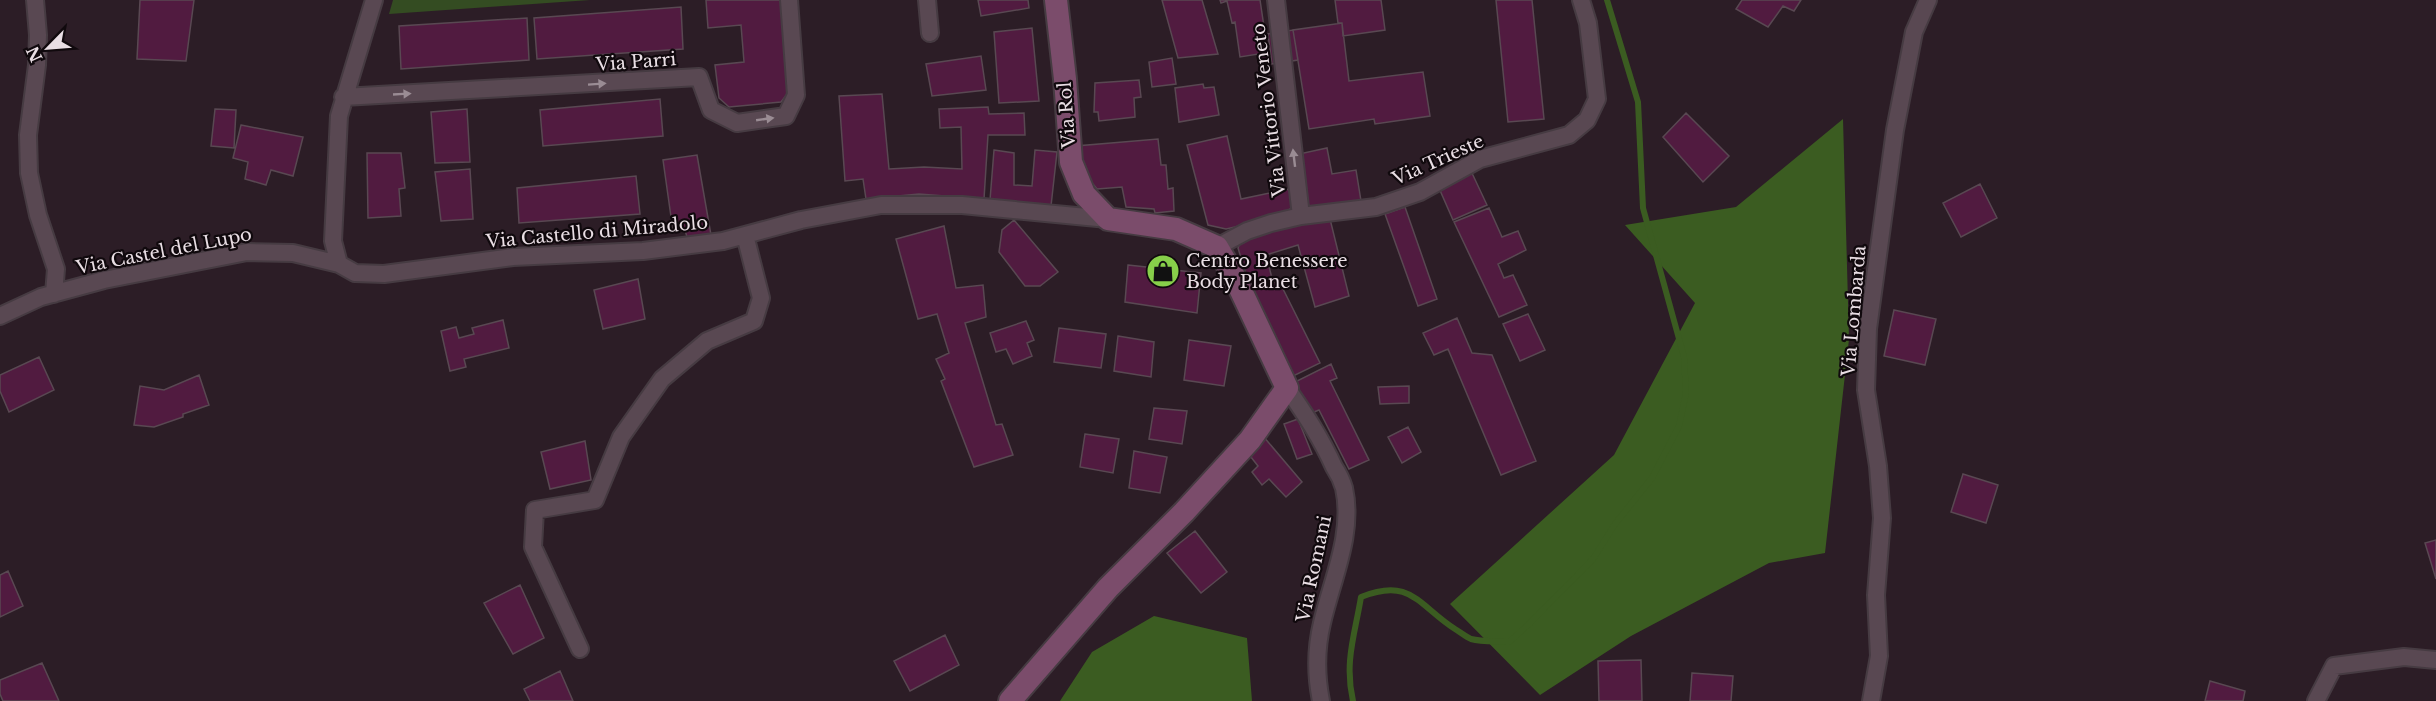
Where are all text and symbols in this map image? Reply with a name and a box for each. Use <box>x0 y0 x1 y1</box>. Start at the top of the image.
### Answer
north arrow <box>18 18 78 78</box>
street label: Via Vittorio Veneto <box>1247 22 1291 199</box>
text: N <box>22 43 47 65</box>
street label: Via Parri <box>594 48 677 76</box>
one-way arrow <box>587 79 606 88</box>
street label: Via Rol <box>1054 81 1080 150</box>
one-way arrow <box>392 90 411 99</box>
one-way arrow <box>755 114 774 123</box>
street label: Via Trieste <box>1388 130 1487 190</box>
one-way arrow <box>1289 149 1299 168</box>
street label: Via Castello di Miradolo <box>484 211 709 253</box>
street label: Via Castel del Lupo <box>73 223 254 279</box>
street label: Via Lombarda <box>1837 245 1871 378</box>
place label: Centro Benessere Body Planet <box>1186 250 1347 293</box>
shop icon: Centro Benessere Body Planet <box>1145 253 1181 289</box>
street label: Via Romani <box>1292 514 1336 625</box>

